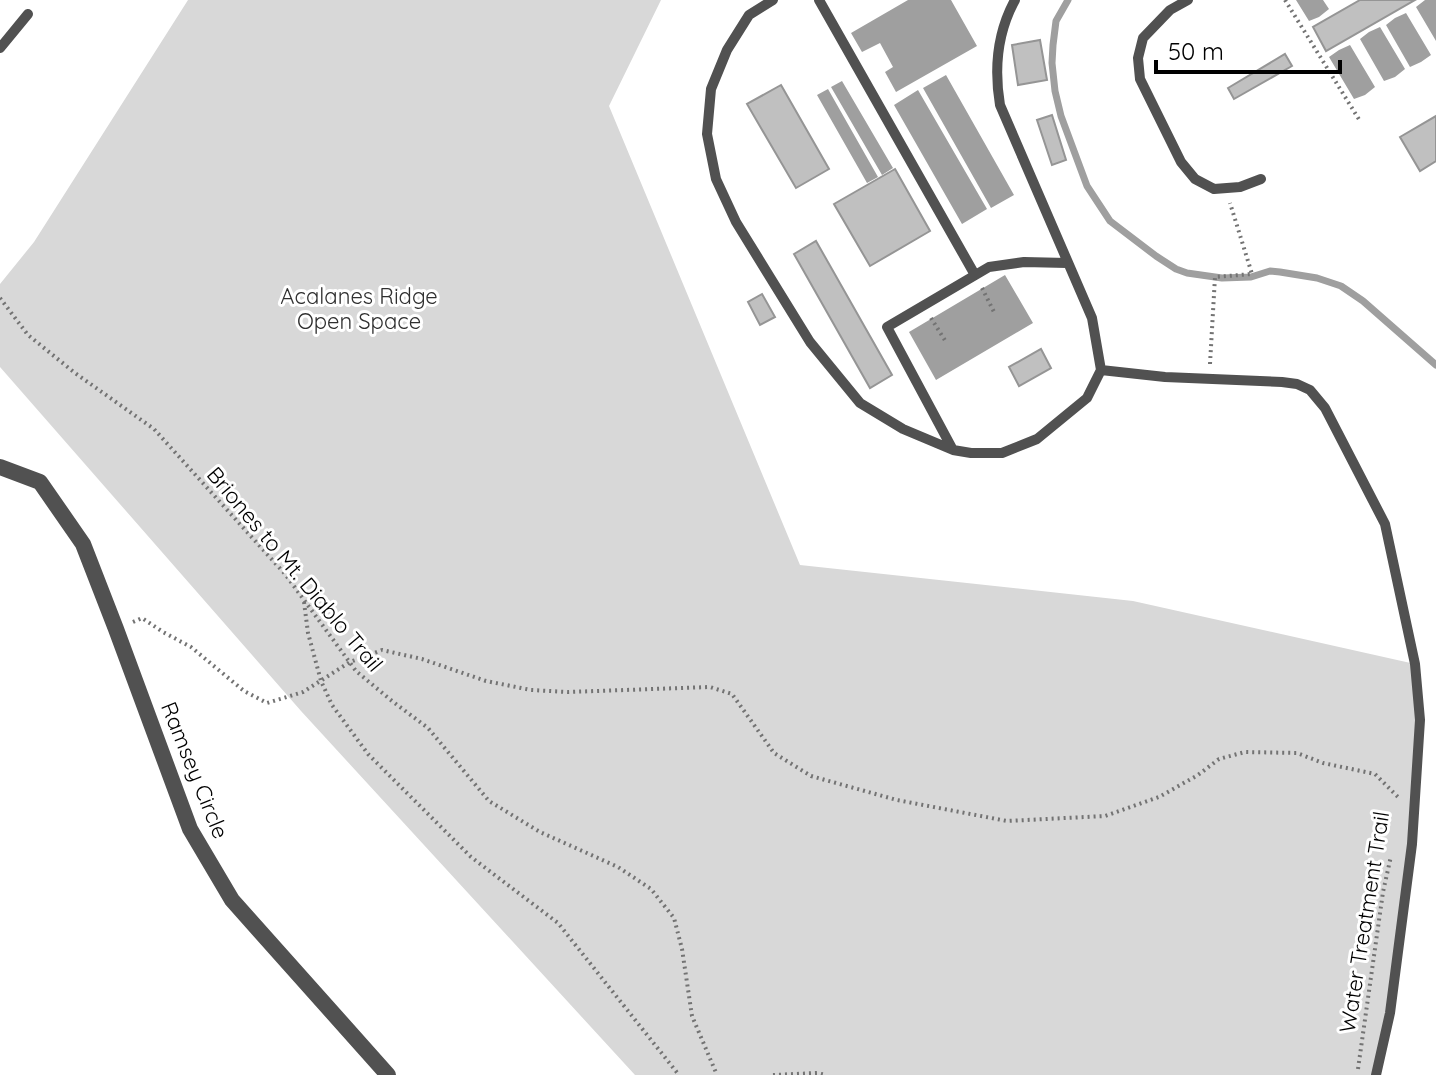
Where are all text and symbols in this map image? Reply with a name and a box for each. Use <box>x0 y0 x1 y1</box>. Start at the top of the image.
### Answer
scale bar <box>1156 24 1340 74</box>
text: 50 m <box>1168 36 1224 66</box>
park label: Acalanes Ridge Open Space <box>280 282 438 335</box>
street label: Briones to Mt. Diablo Trail <box>201 461 389 677</box>
street label: Ramsey Circle <box>155 697 235 843</box>
street label: Water Treatment Trail <box>1333 809 1395 1035</box>

